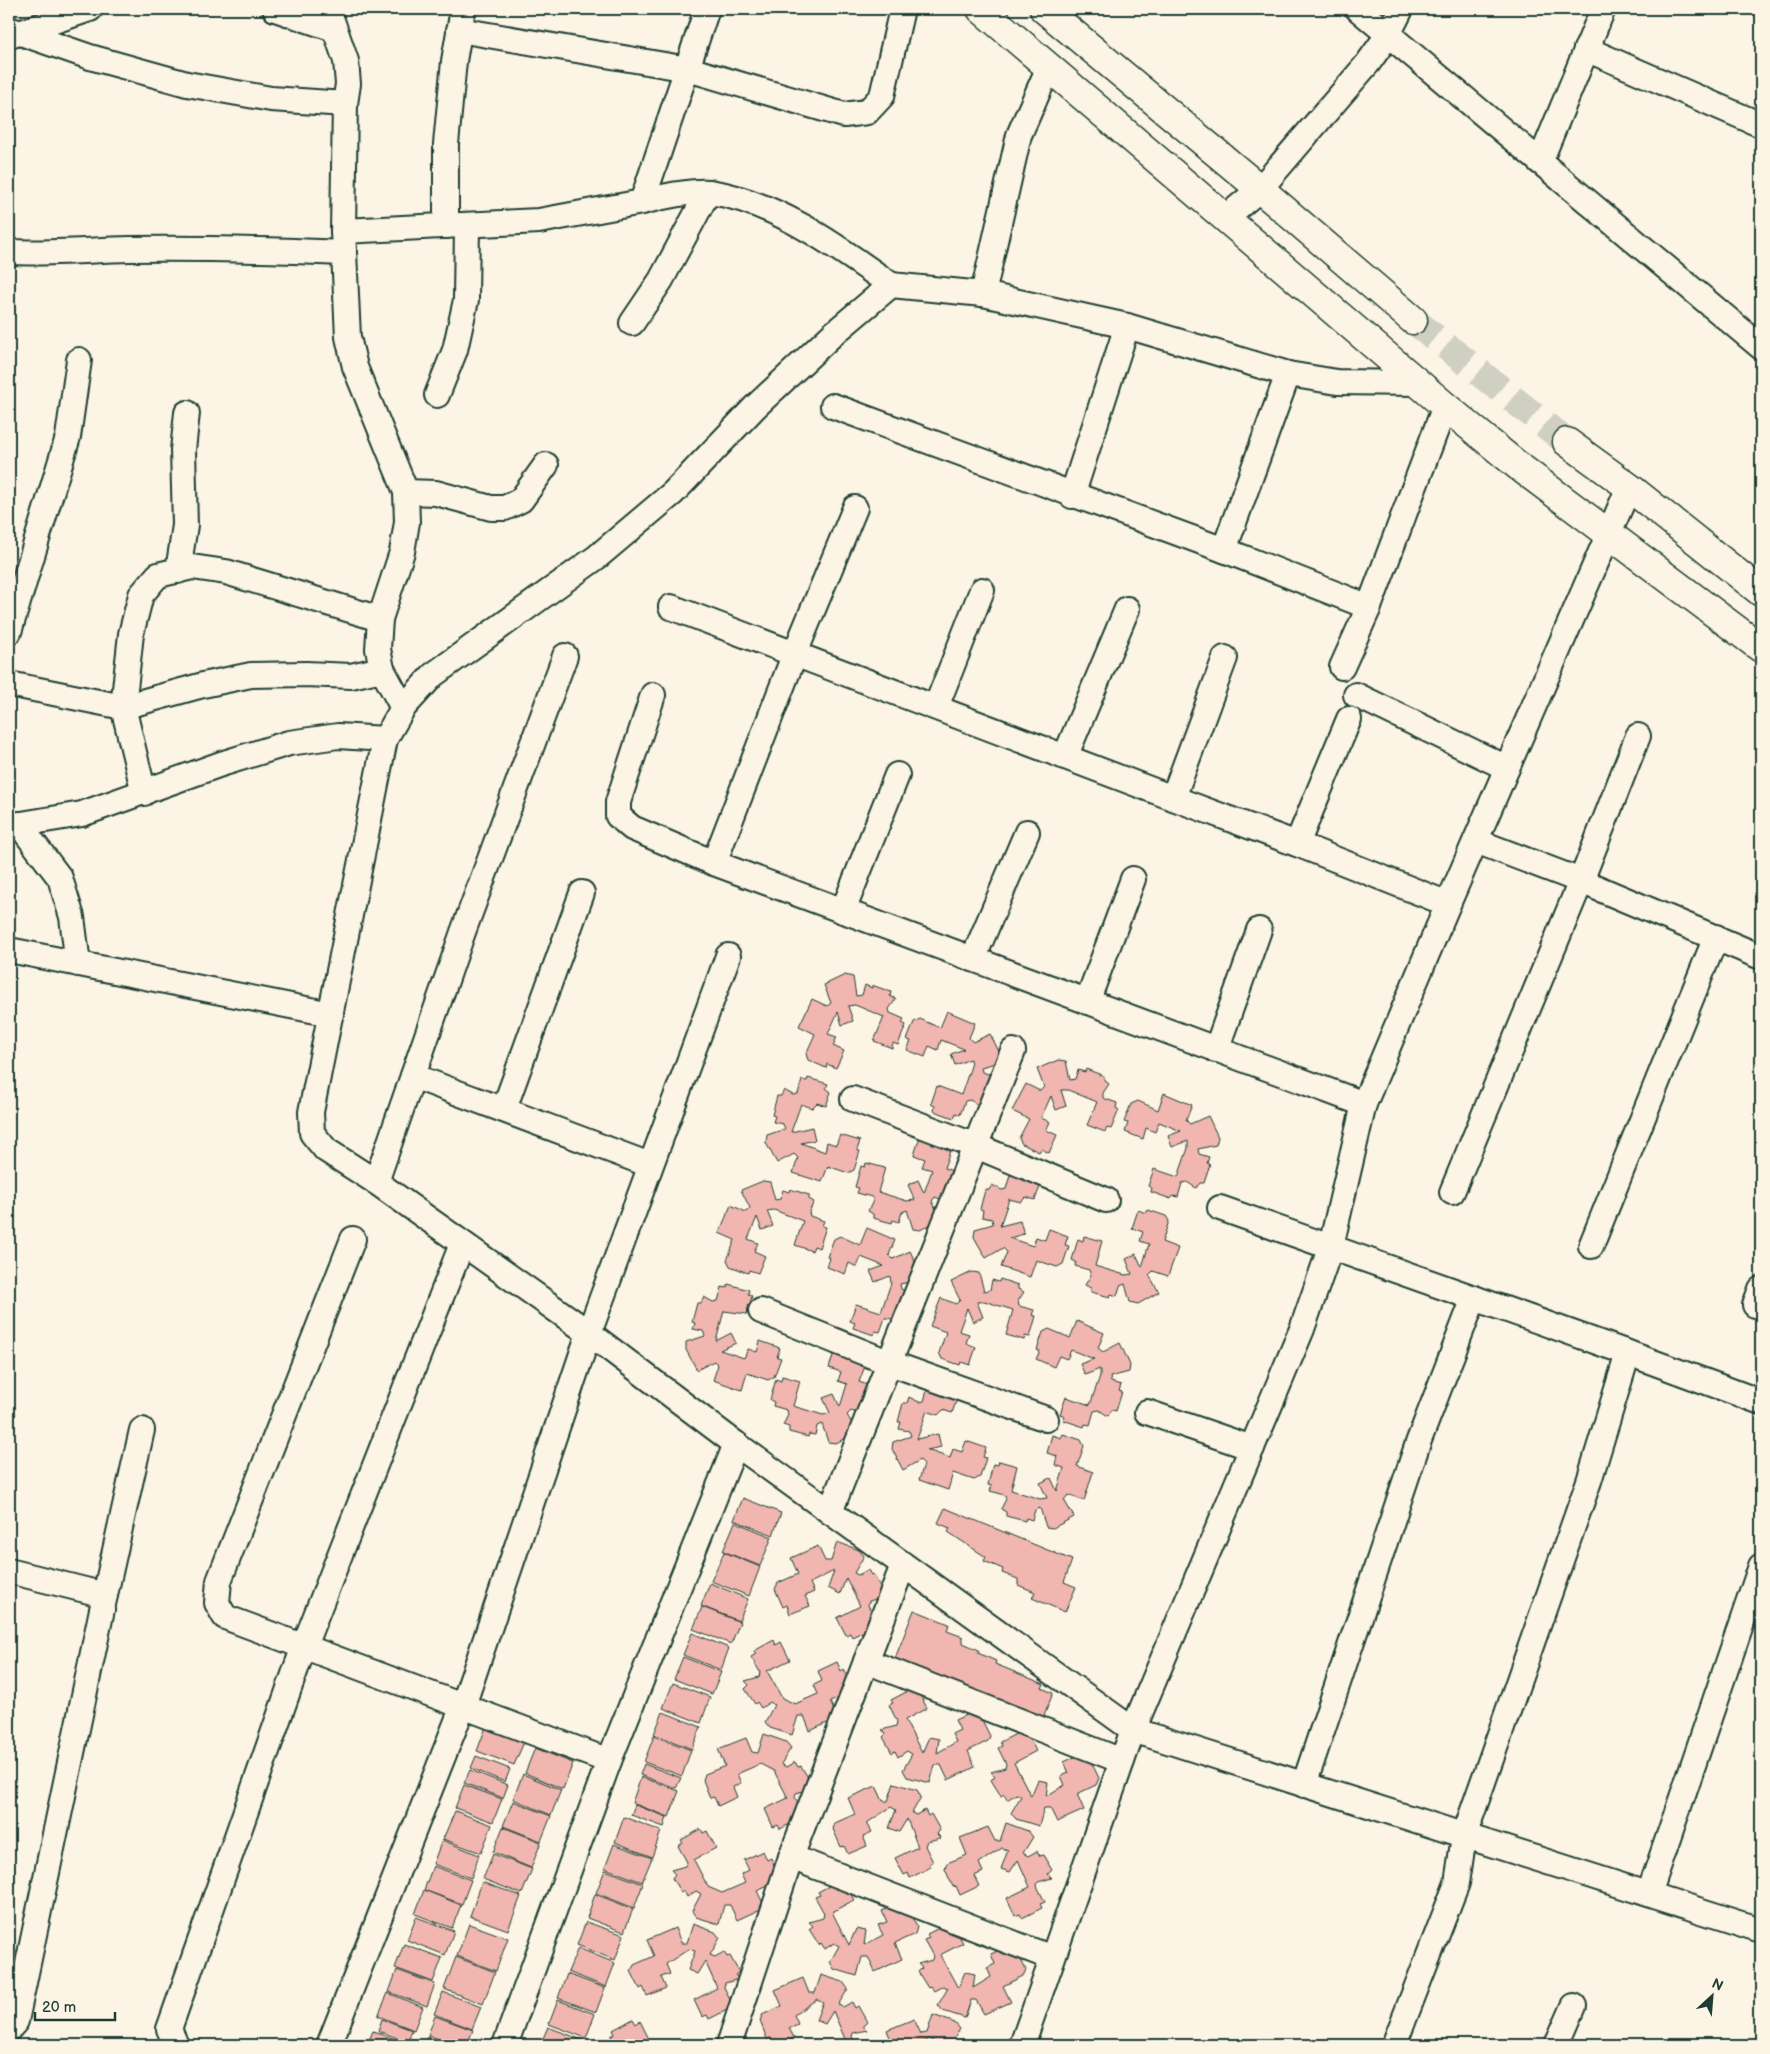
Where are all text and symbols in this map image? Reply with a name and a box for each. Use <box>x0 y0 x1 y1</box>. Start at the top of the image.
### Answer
north arrow <box>1688 1972 1738 2022</box>
text: N <box>1709 1975 1726 1995</box>
scale bar <box>35 1989 115 2021</box>
text: 20 m <box>42 1998 76 2017</box>

